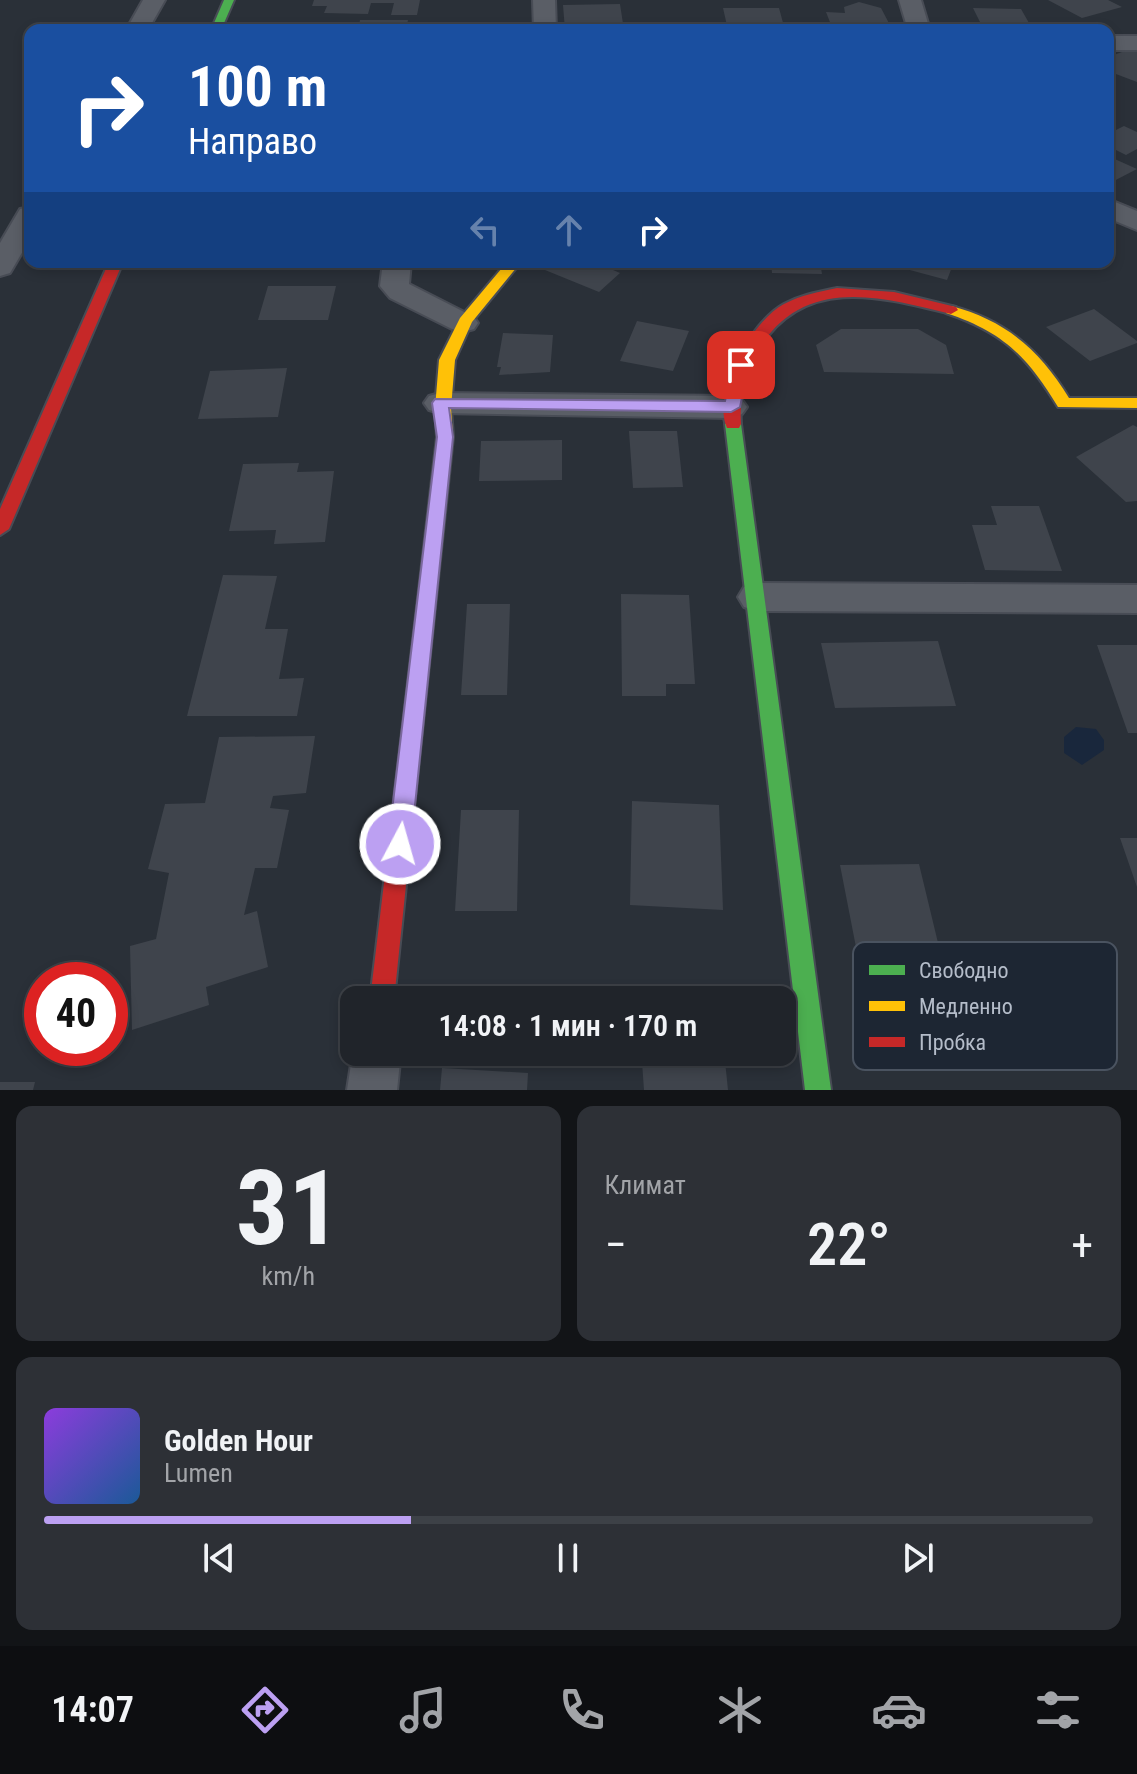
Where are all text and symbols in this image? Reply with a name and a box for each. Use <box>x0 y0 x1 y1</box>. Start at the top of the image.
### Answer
text: 100 m <box>188 54 327 120</box>
icon: right <box>56 56 160 160</box>
text: Направо <box>188 121 317 163</box>
icon: left <box>463 208 507 252</box>
icon: ahead <box>547 208 591 252</box>
icon: right <box>631 208 675 252</box>
pin <box>707 331 775 399</box>
icon: arrive <box>719 343 763 387</box>
position arrow <box>358 802 442 886</box>
legend <box>853 942 1117 1070</box>
text: Свободно <box>919 958 1009 983</box>
speed limit sign: 40 <box>24 962 128 1066</box>
text: Медленно <box>919 994 1013 1019</box>
text: 14:08 · 1 мин · 170 m <box>439 1008 697 1043</box>
text: Пробка <box>919 1030 986 1055</box>
text: 31 <box>236 1148 341 1269</box>
text: Климат <box>605 1170 686 1200</box>
text: 22° <box>807 1209 891 1280</box>
text: − <box>605 1219 627 1271</box>
text: + <box>1071 1219 1093 1271</box>
text: km/h <box>262 1261 315 1291</box>
text: Golden Hour <box>164 1423 313 1458</box>
text: Lumen <box>164 1458 233 1488</box>
icon: previous <box>197 1536 241 1580</box>
icon: pause <box>546 1536 590 1580</box>
icon: next <box>896 1536 940 1580</box>
icon: directions <box>237 1682 293 1738</box>
icon: music <box>395 1682 451 1738</box>
icon: phone <box>554 1682 610 1738</box>
icon: climate <box>712 1682 768 1738</box>
icon: car <box>871 1682 927 1738</box>
icon: filters <box>1030 1682 1086 1738</box>
text: 14:07 <box>51 1689 134 1731</box>

